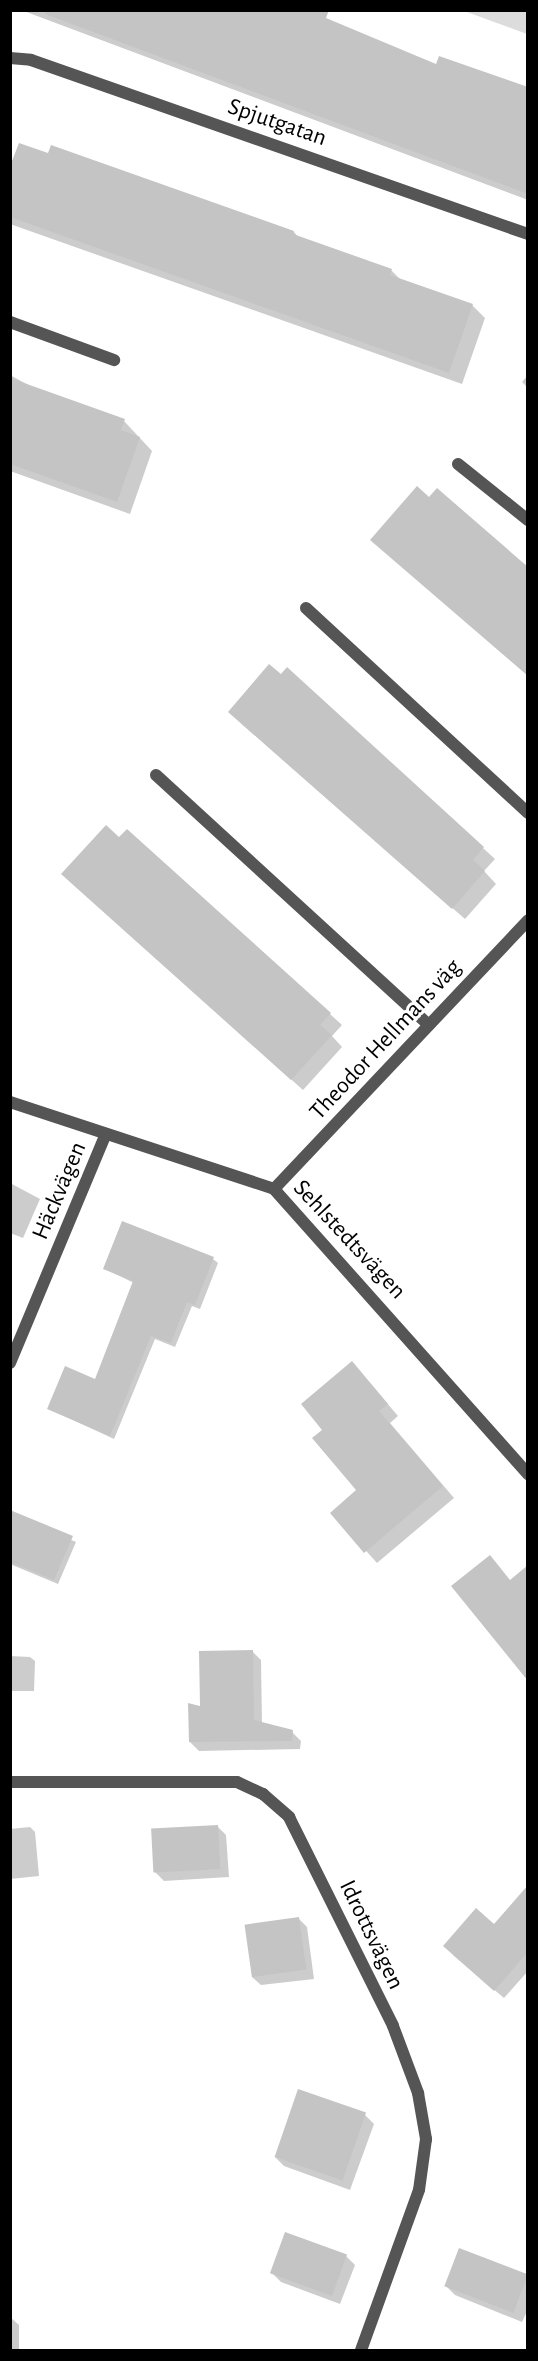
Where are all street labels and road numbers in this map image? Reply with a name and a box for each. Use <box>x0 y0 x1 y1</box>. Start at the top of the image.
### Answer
street label: Spjutgatan <box>224 93 330 153</box>
street label: Theodor Hellmans väg <box>304 954 468 1126</box>
street label: Häckvägen <box>27 1138 93 1244</box>
street label: Sehlstedtsvägen <box>286 1174 412 1306</box>
street label: Idrottsvägen <box>332 1876 410 1994</box>

